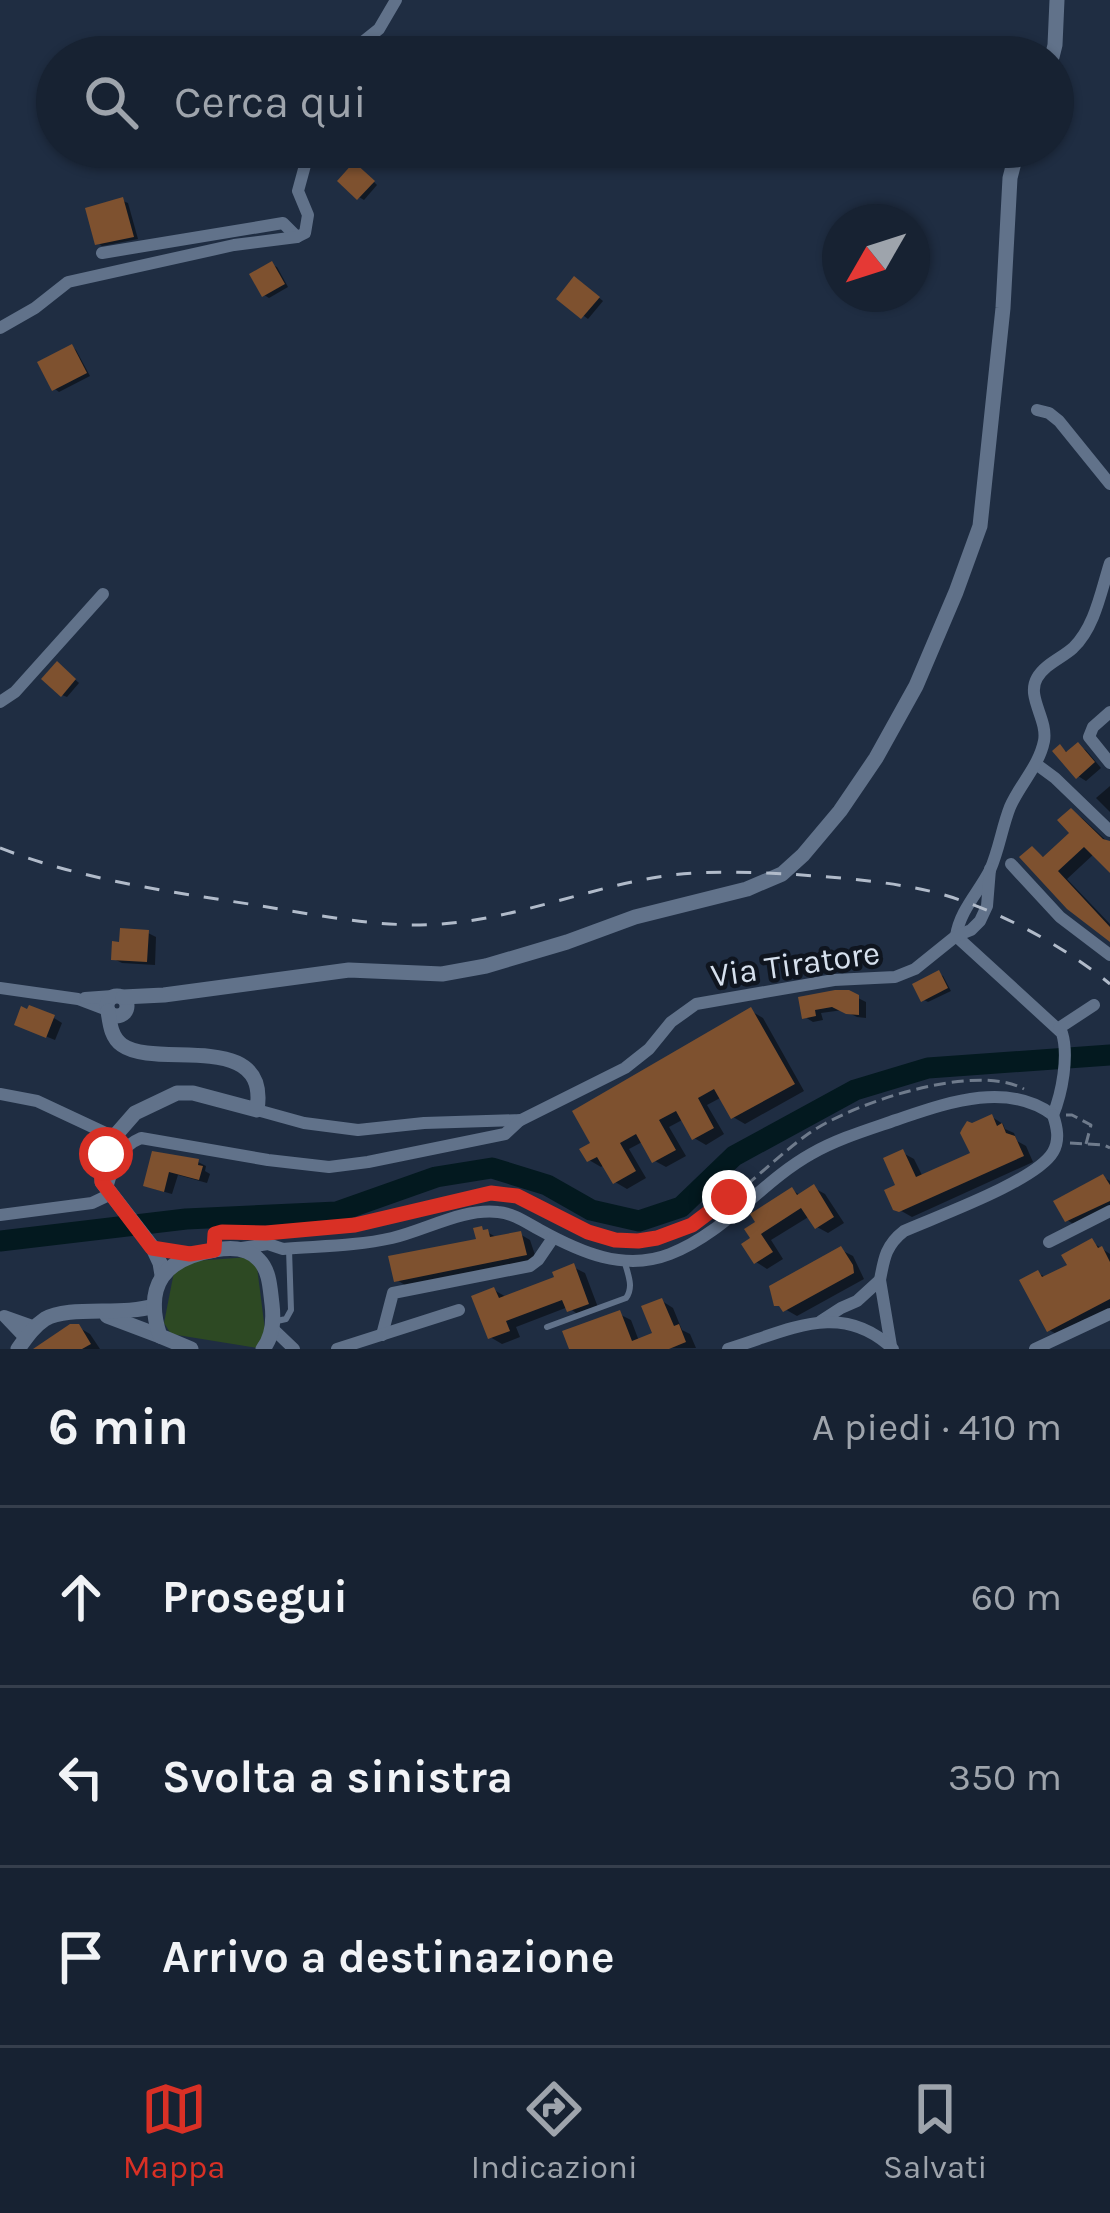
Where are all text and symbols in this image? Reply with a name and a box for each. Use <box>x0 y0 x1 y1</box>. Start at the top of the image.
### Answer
search box <box>36 36 1074 168</box>
icon: search <box>78 69 144 135</box>
text: Cerca qui <box>174 76 367 128</box>
north arrow <box>822 204 930 312</box>
street label: Via Tiratore <box>708 933 882 995</box>
route start <box>79 1127 133 1181</box>
route end <box>702 1170 756 1224</box>
text: 6 min <box>48 1397 189 1457</box>
text: A piedi · 410 m <box>812 1404 1062 1450</box>
icon: ahead <box>48 1564 114 1630</box>
text: Prosegui <box>162 1571 348 1623</box>
text: 60 m <box>971 1574 1062 1620</box>
icon: left <box>48 1744 114 1810</box>
text: Svolta a sinistra <box>162 1751 513 1803</box>
text: 350 m <box>948 1754 1062 1800</box>
icon: arrive <box>48 1924 114 1990</box>
text: Arrivo a destinazione <box>162 1931 615 1983</box>
tab: Mappa <box>123 2076 226 2186</box>
tab: Indicazioni <box>471 2076 638 2186</box>
tab: Salvati <box>883 2076 987 2186</box>

